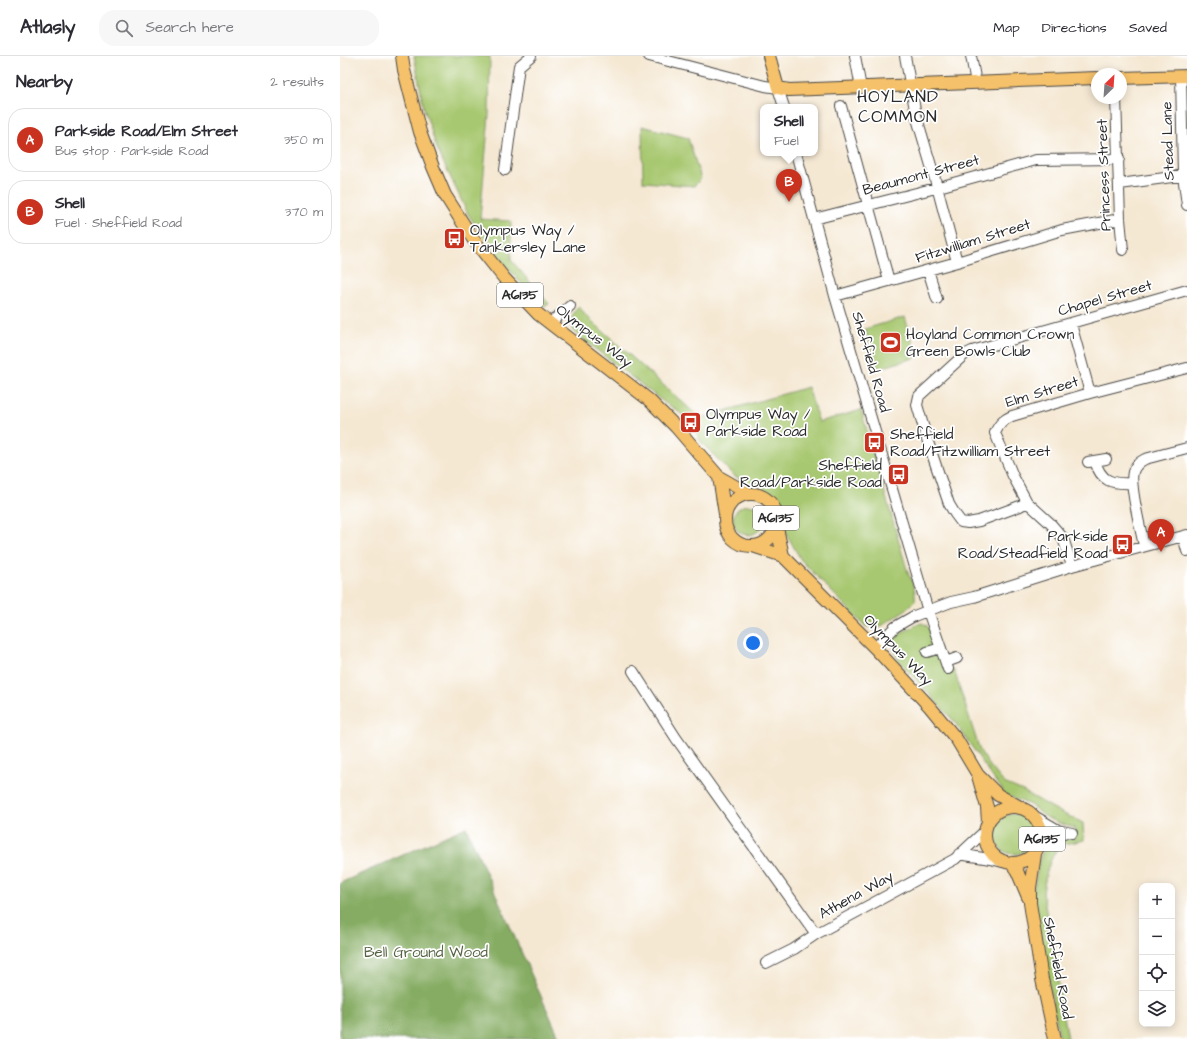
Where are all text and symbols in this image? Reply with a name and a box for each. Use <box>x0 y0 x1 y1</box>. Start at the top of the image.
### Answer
search box <box>99 10 379 46</box>
text: Atlasly <box>20 14 75 41</box>
icon: search <box>113 17 135 39</box>
text: Search here <box>145 17 234 38</box>
text: Map <box>993 18 1020 38</box>
text: Directions <box>1042 18 1107 38</box>
text: Saved <box>1129 18 1167 38</box>
north arrow <box>1091 68 1127 104</box>
text: Nearby <box>16 70 73 94</box>
text: 2 results <box>270 73 324 91</box>
district label: HOYLAND COMMON <box>857 85 939 129</box>
street label: Stead Lane <box>1156 101 1180 181</box>
popup <box>760 104 818 156</box>
text: Shell <box>774 111 804 132</box>
street label: Princess Street <box>1092 118 1116 232</box>
text: Parkside Road/Elm Street <box>55 121 238 142</box>
text: A <box>26 131 34 149</box>
text: 350 m <box>284 131 323 149</box>
text: Fuel <box>774 132 799 150</box>
text: Bus stop · Parkside Road <box>55 142 208 160</box>
street label: Beaumont Street <box>860 149 982 201</box>
pin: B <box>776 169 802 202</box>
text: Shell <box>55 193 85 214</box>
text: B <box>25 203 35 221</box>
text: 370 m <box>285 203 323 221</box>
text: Fuel · Sheffield Road <box>55 214 182 232</box>
street label: Fitzwilliam Street <box>913 214 1033 268</box>
place label: Olympus Way / Tankersley Lane <box>470 220 586 259</box>
bus stop icon: Olympus Way / Tankersley Lane <box>441 226 467 252</box>
street label: Chapel Street <box>1056 275 1154 321</box>
road number: A6135 <box>497 283 543 307</box>
street label: Olympus Way <box>551 299 637 373</box>
street label: Sheffield Road <box>847 309 895 415</box>
place label: Hoyland Common Crown Green Bowls Club <box>906 324 1075 362</box>
sports icon: Hoyland Common Crown Green Bowls Club <box>878 330 904 356</box>
street label: Elm Street <box>1003 371 1081 413</box>
place label: Olympus Way / Parkside Road <box>706 404 811 442</box>
bus stop icon: Olympus Way / Parkside Road <box>678 410 704 436</box>
place label: Sheffield Road/Fitzwilliam Street <box>890 424 1050 462</box>
bus stop icon: Sheffield Road/Fitzwilliam Street <box>862 430 888 456</box>
place label: Sheffield Road/Parkside Road <box>740 455 882 493</box>
bus stop icon: Sheffield Road/Parkside Road <box>885 461 911 487</box>
road number: A6135 <box>753 506 799 530</box>
pin: A <box>1148 519 1174 552</box>
place label: Parkside Road/Steadfield Road <box>958 526 1108 564</box>
bus stop icon: Parkside Road/Steadfield Road <box>1110 532 1136 558</box>
street label: Olympus Way <box>858 610 937 691</box>
your location <box>743 633 763 653</box>
road number: A6135 <box>1019 827 1065 851</box>
street label: Athena Way <box>815 866 898 925</box>
map controls <box>1139 883 1175 1027</box>
button: + <box>1139 883 1175 919</box>
street label: Sheffield Road <box>1038 915 1078 1021</box>
button: − <box>1139 919 1175 955</box>
park label: Bell Ground Wood <box>364 942 488 963</box>
button: locate <box>1139 955 1175 991</box>
button: layers <box>1139 991 1175 1027</box>

